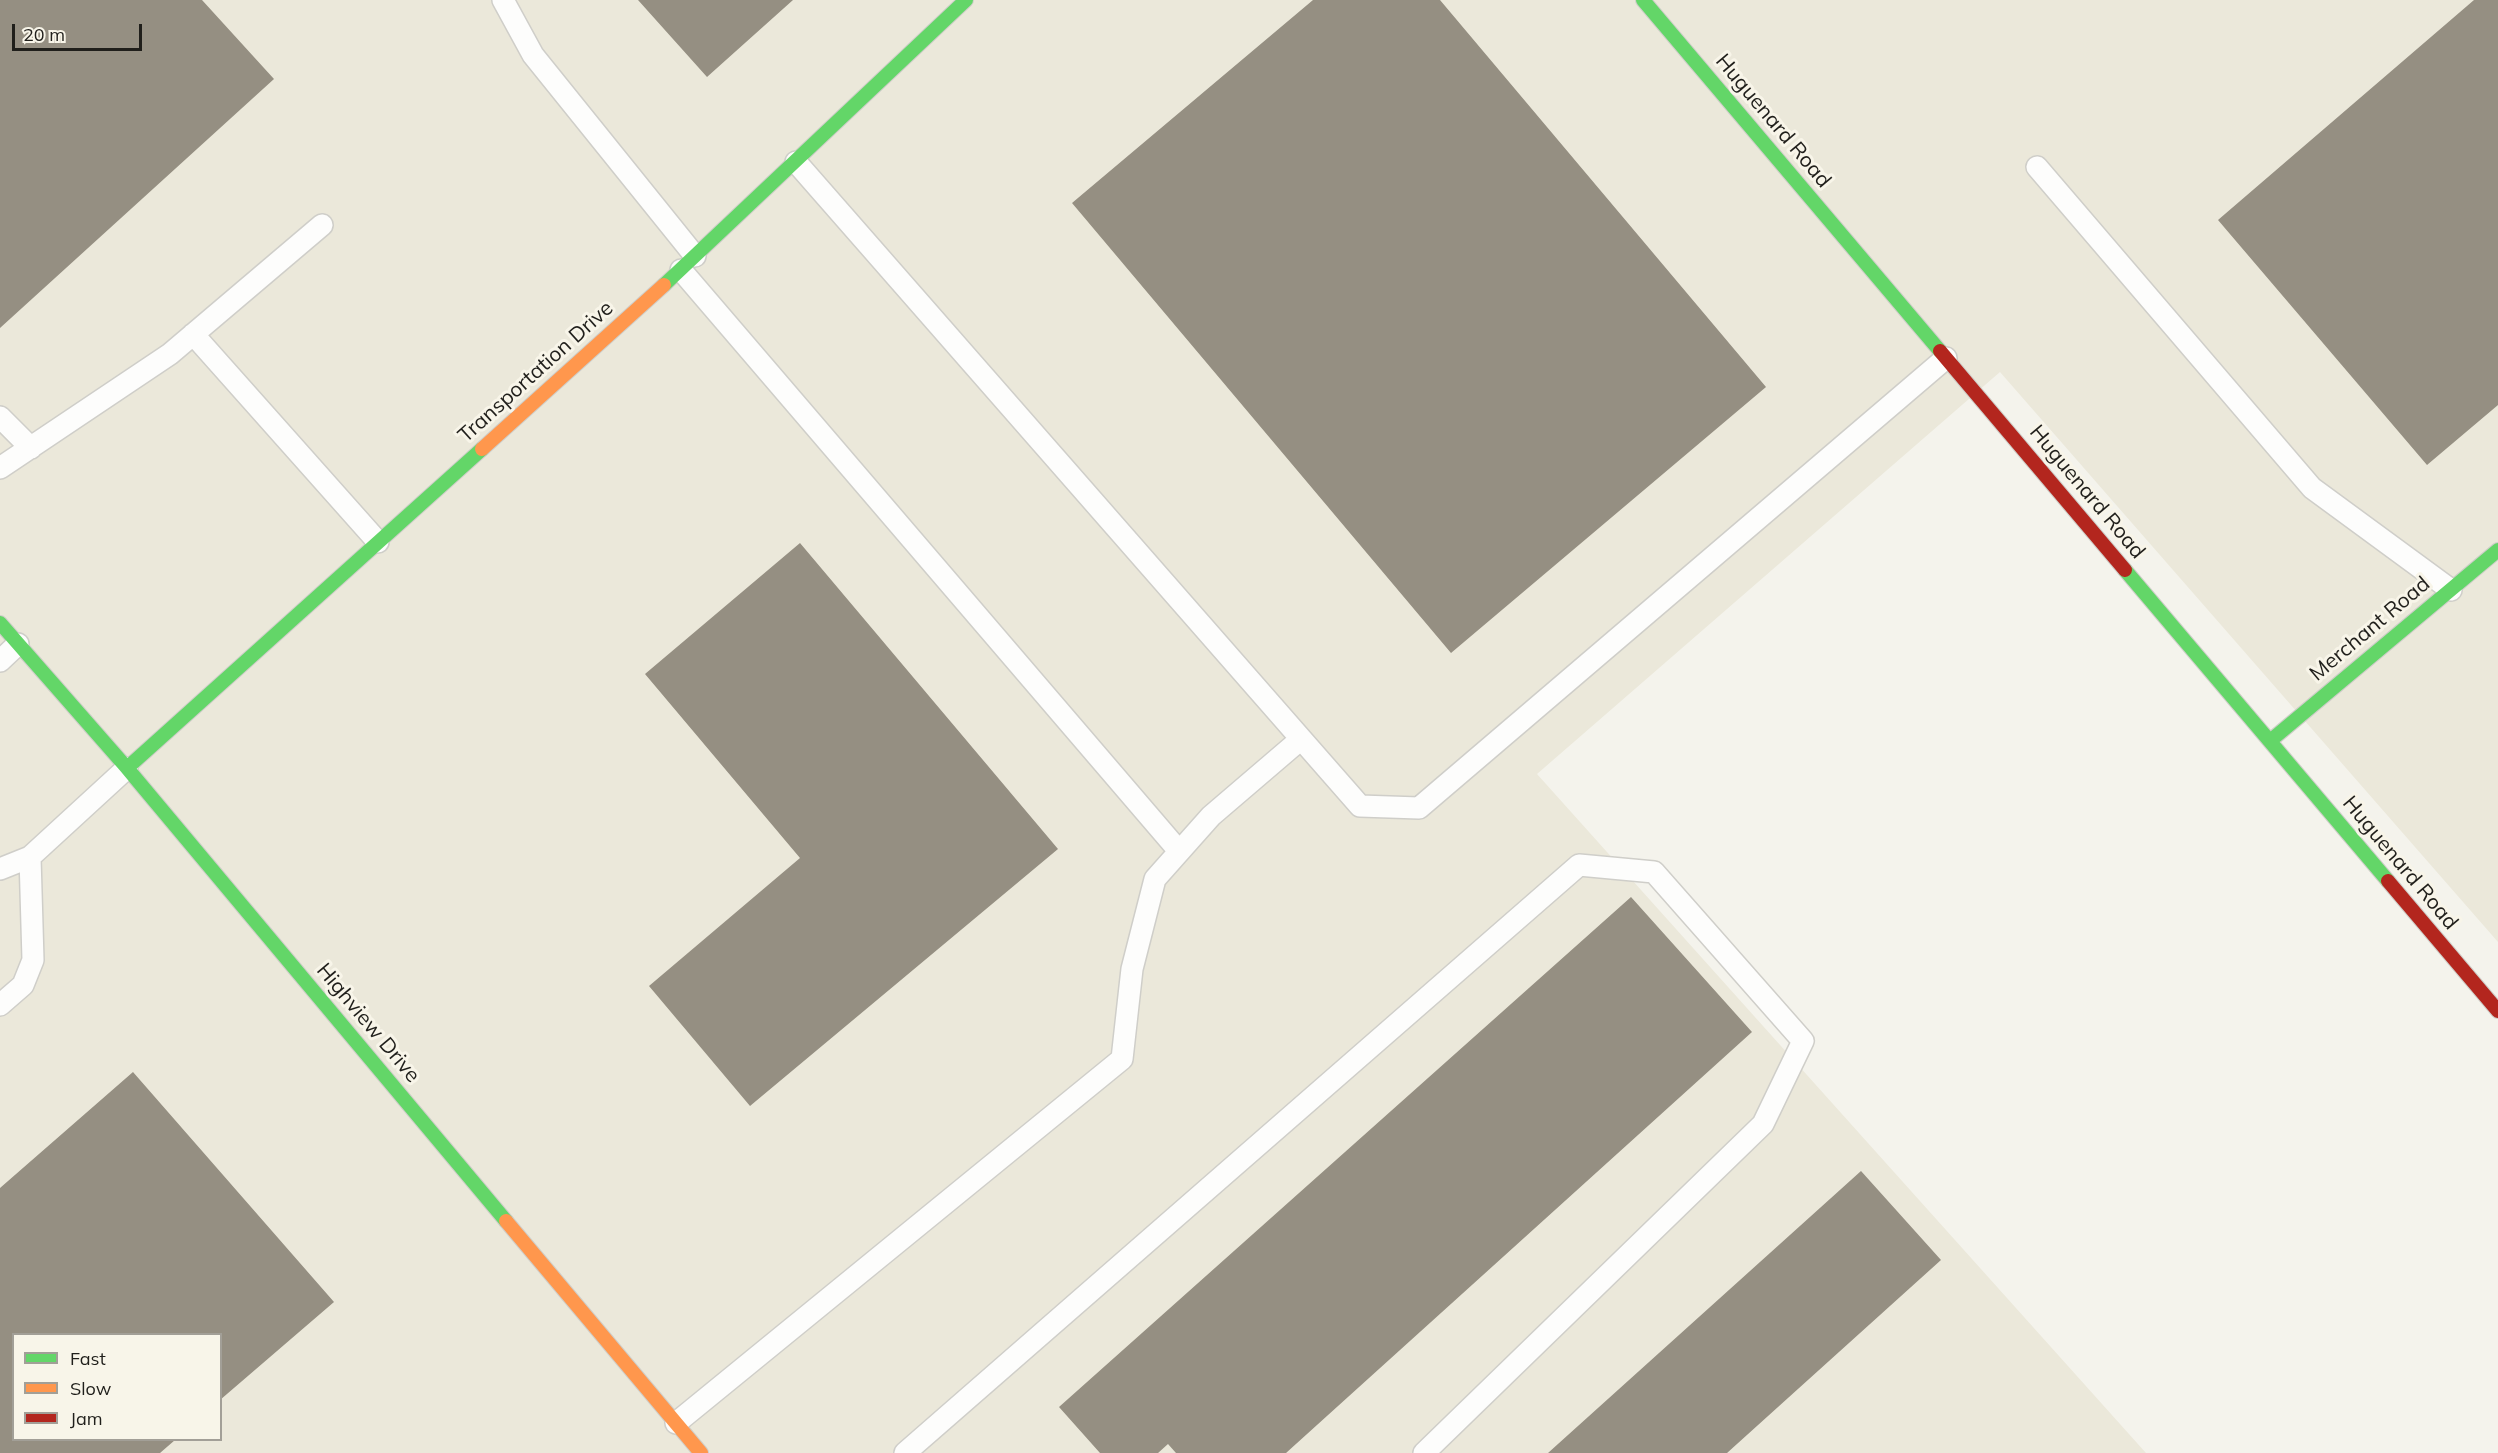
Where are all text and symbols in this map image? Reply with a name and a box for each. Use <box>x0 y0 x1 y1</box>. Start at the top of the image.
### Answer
scale bar <box>15 12 146 50</box>
text: 20 m <box>23 23 65 46</box>
street label: Huguenard Road <box>1710 49 1836 193</box>
street label: Transportation Drive <box>453 296 619 448</box>
street label: Huguenard Road <box>2024 420 2150 564</box>
street label: Merchant Road <box>2305 572 2435 686</box>
street label: Huguenard Road <box>2337 791 2463 935</box>
street label: Highview Drive <box>311 958 425 1088</box>
legend <box>12 1333 222 1441</box>
text: Fast <box>70 1347 106 1370</box>
text: Slow <box>70 1377 111 1400</box>
text: Jam <box>70 1407 103 1430</box>

